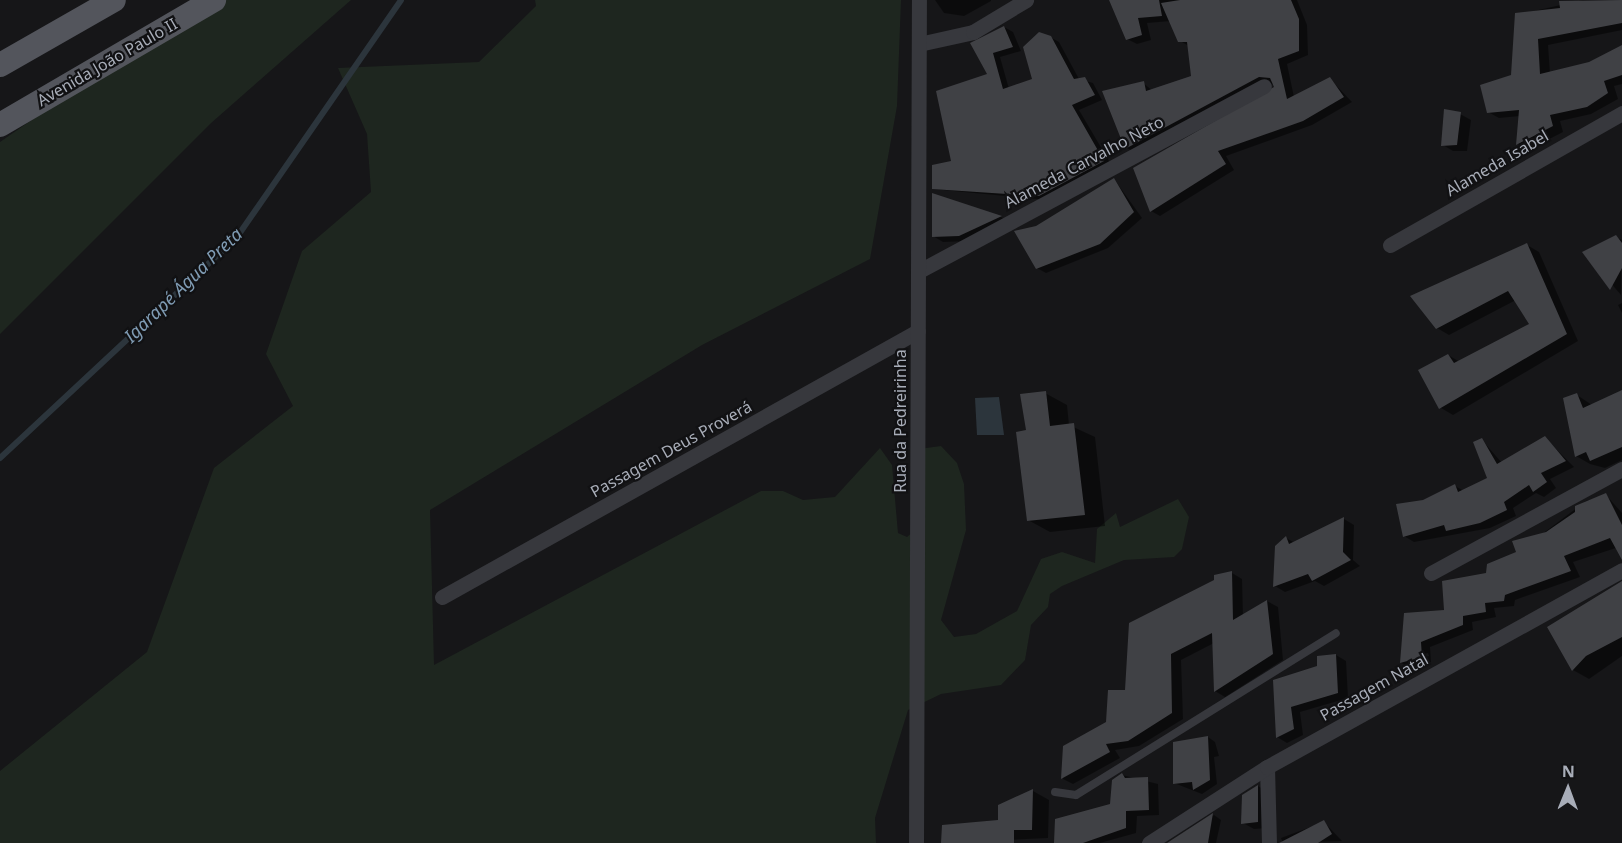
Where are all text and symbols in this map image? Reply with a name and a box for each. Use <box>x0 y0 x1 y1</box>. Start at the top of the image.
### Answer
street label: Avenida João Paulo II <box>34 14 180 110</box>
street label: Alameda Carvalho Neto <box>1001 112 1167 212</box>
street label: Alameda Isabel <box>1442 126 1552 200</box>
water label: Igarapé Água Preta <box>120 223 246 347</box>
street label: Rua da Pedreirinha <box>890 349 910 493</box>
street label: Passagem Deus Proverá <box>587 397 755 501</box>
street label: Passagem Natal <box>1316 649 1432 725</box>
north arrow <box>1538 759 1598 819</box>
text: N <box>1562 760 1575 782</box>

